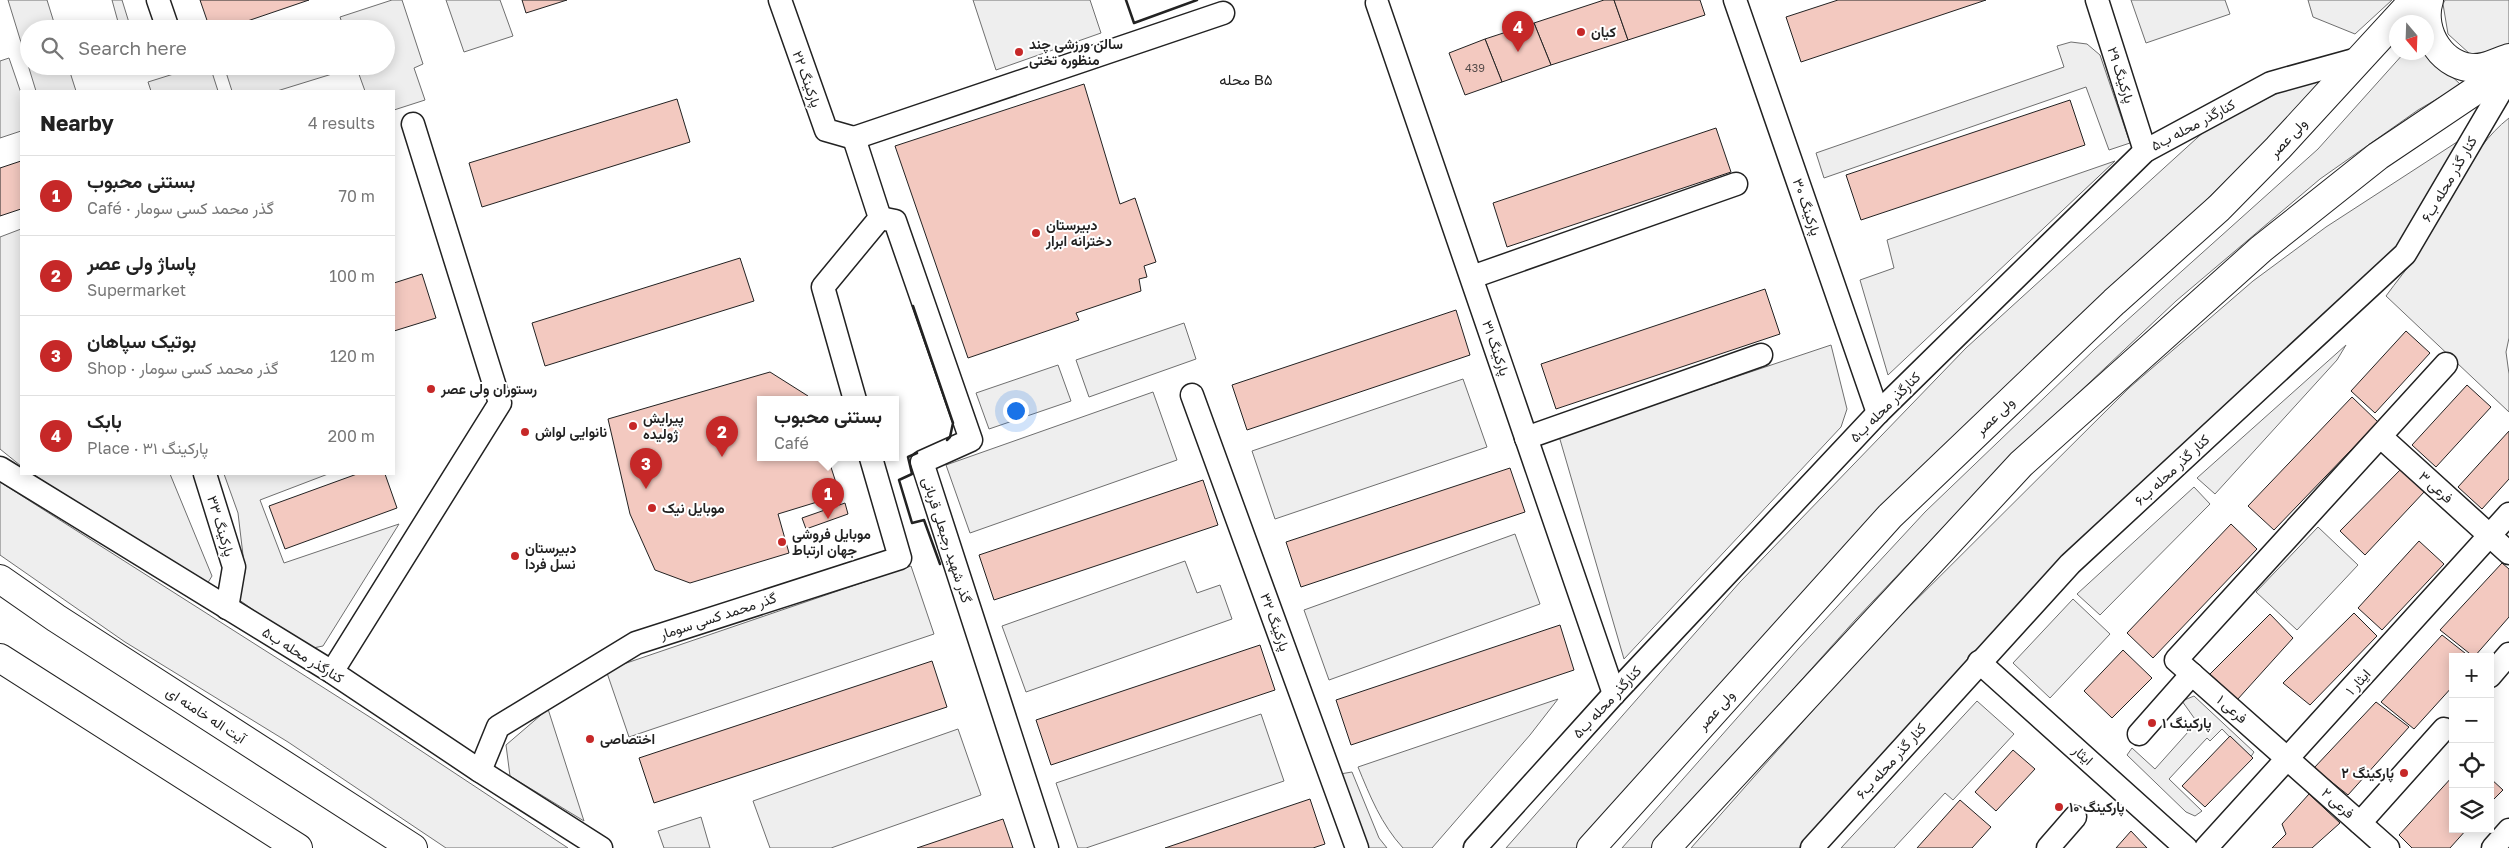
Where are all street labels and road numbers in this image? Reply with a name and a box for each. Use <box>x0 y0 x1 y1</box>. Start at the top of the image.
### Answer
street label: پارکینگ ۲۹ <box>2102 44 2139 106</box>
street label: پارکینگ ۲۲ <box>788 48 826 110</box>
street label: کنارگذر محله ب۵ <box>2148 95 2238 155</box>
street label: ولی عصر <box>2265 114 2311 162</box>
street label: کنار گذر محله ب۶ <box>2417 133 2481 225</box>
street label: پارکینگ ۳۰ <box>1788 176 1825 238</box>
street label: پارکینگ ۳۱ <box>1477 318 1514 378</box>
street label: کنارگذر محله ب۵ <box>1846 368 1924 446</box>
street label: ولی عصر <box>1971 393 2018 440</box>
street label: کنار گذر محله ب۶ <box>2131 431 2213 509</box>
street label: فرعی ۳ <box>2415 467 2457 507</box>
street label: گذر شهید رجبعلی قربانی <box>918 475 976 605</box>
street label: پارکینگ ۳۳ <box>202 493 239 559</box>
street label: گذر محمد کسی سومار <box>656 589 779 644</box>
street label: پارکینگ ۳۲ <box>1255 590 1294 654</box>
street label: کنارگذر محله ب۵ <box>259 623 347 687</box>
street label: کنارگذر محله ب۵ <box>1569 662 1645 742</box>
street label: ایثار ۱ <box>2342 665 2374 699</box>
street label: آیت اله خامنه ای <box>163 683 251 748</box>
street label: ولی عصر <box>1693 686 1739 734</box>
street label: فرعی ۱ <box>2213 691 2251 727</box>
street label: کنار گذر محله ب۶ <box>1852 719 1930 803</box>
street label: ایثار <box>2068 740 2097 769</box>
street label: فرعی ۲ <box>2318 784 2358 822</box>

